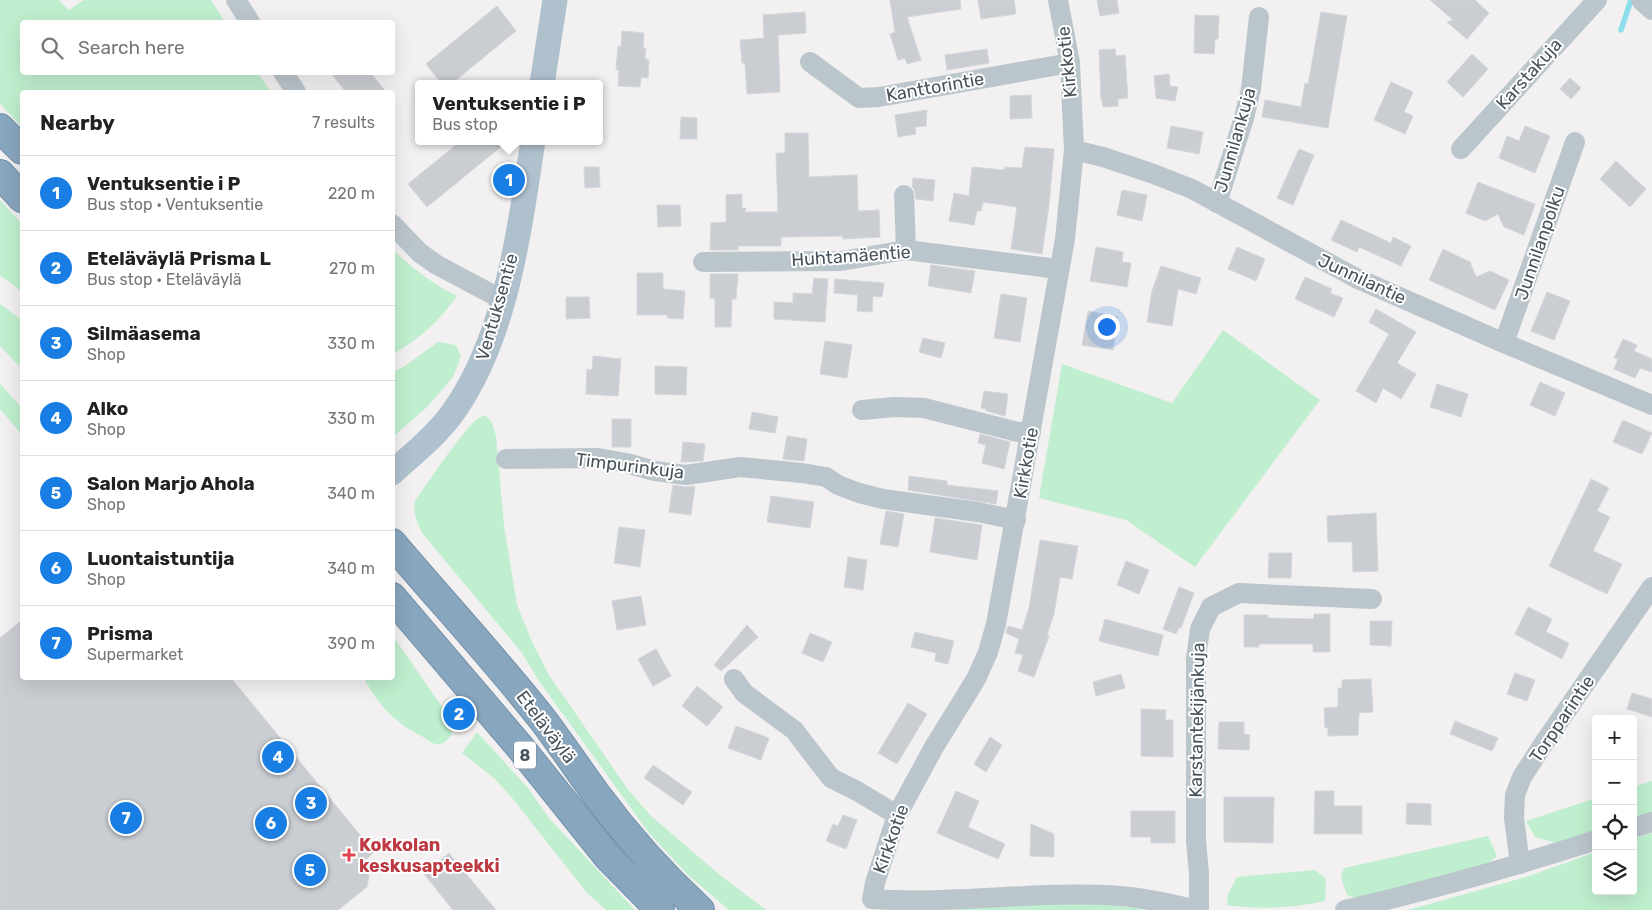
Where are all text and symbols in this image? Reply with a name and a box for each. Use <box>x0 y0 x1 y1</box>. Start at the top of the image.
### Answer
search box <box>20 20 395 75</box>
street label: Kirkkotie <box>1052 25 1082 99</box>
icon: search <box>38 34 66 62</box>
street label: Karstakuja <box>1491 34 1567 114</box>
text: Search here <box>78 36 185 59</box>
street label: Kanttorintie <box>884 68 986 106</box>
popup <box>415 80 603 145</box>
street label: Junnilankuja <box>1210 85 1260 195</box>
text: Ventuksentie i P <box>432 92 586 115</box>
text: Nearby <box>40 110 115 135</box>
text: 7 results <box>312 113 375 132</box>
text: Bus stop <box>432 115 498 134</box>
pin: 1 <box>493 161 525 199</box>
text: Ventuksentie i P <box>87 172 240 195</box>
street label: Junnilanpolku <box>1510 183 1570 303</box>
text: 1 <box>52 184 60 203</box>
text: 220 m <box>328 184 375 203</box>
text: Bus stop · Ventuksentie <box>87 195 263 214</box>
street label: Huhtamäentie <box>790 241 912 271</box>
text: Eteläväylä Prisma L <box>87 247 271 270</box>
street label: Junnilantie <box>1314 249 1410 309</box>
street label: Ventuksentie <box>471 251 523 363</box>
text: 2 <box>51 259 61 278</box>
text: 270 m <box>329 259 375 278</box>
text: Bus stop · Eteläväylä <box>87 270 242 289</box>
your location <box>1094 314 1120 340</box>
text: Silmäasema <box>87 322 201 345</box>
text: 3 <box>51 334 61 353</box>
text: 330 m <box>327 334 375 353</box>
text: Shop <box>87 345 125 364</box>
text: Alko <box>87 397 128 420</box>
text: 4 <box>51 409 61 428</box>
text: 330 m <box>327 409 375 428</box>
text: Shop <box>87 420 125 439</box>
street label: Kirkkotie <box>1009 426 1043 500</box>
street label: Timpurinkuja <box>575 448 685 484</box>
text: Salon Marjo Ahola <box>87 472 255 495</box>
text: 5 <box>51 484 61 503</box>
text: 340 m <box>327 484 375 503</box>
text: Shop <box>87 495 125 514</box>
text: Luontaistuntija <box>87 547 235 570</box>
text: 6 <box>51 559 61 578</box>
text: 340 m <box>327 559 375 578</box>
text: Shop <box>87 570 125 589</box>
text: Prisma <box>87 622 153 645</box>
text: 7 <box>51 634 61 653</box>
text: 390 m <box>328 634 375 653</box>
street label: Karstantekijänkuja <box>1185 642 1209 798</box>
text: Supermarket <box>87 645 183 664</box>
street label: Torpparintie <box>1525 671 1599 767</box>
street label: Eteläväylä <box>511 686 581 768</box>
pin: 2 <box>443 695 475 733</box>
map controls <box>1592 715 1637 895</box>
button: + <box>1592 715 1637 760</box>
pin: 4 <box>262 738 294 776</box>
road number: 8 <box>514 742 536 768</box>
button: − <box>1592 760 1637 805</box>
pin: 3 <box>295 784 327 822</box>
pin: 7 <box>110 799 142 837</box>
street label: Kirkkotie <box>868 801 914 877</box>
pin: 6 <box>255 804 287 842</box>
button: locate <box>1592 805 1637 850</box>
place label: Kokkolan keskusapteekki <box>359 834 500 877</box>
marker: Kokkolan keskusapteekki <box>343 849 355 861</box>
button: layers <box>1592 850 1637 895</box>
pin: 5 <box>294 851 326 889</box>

